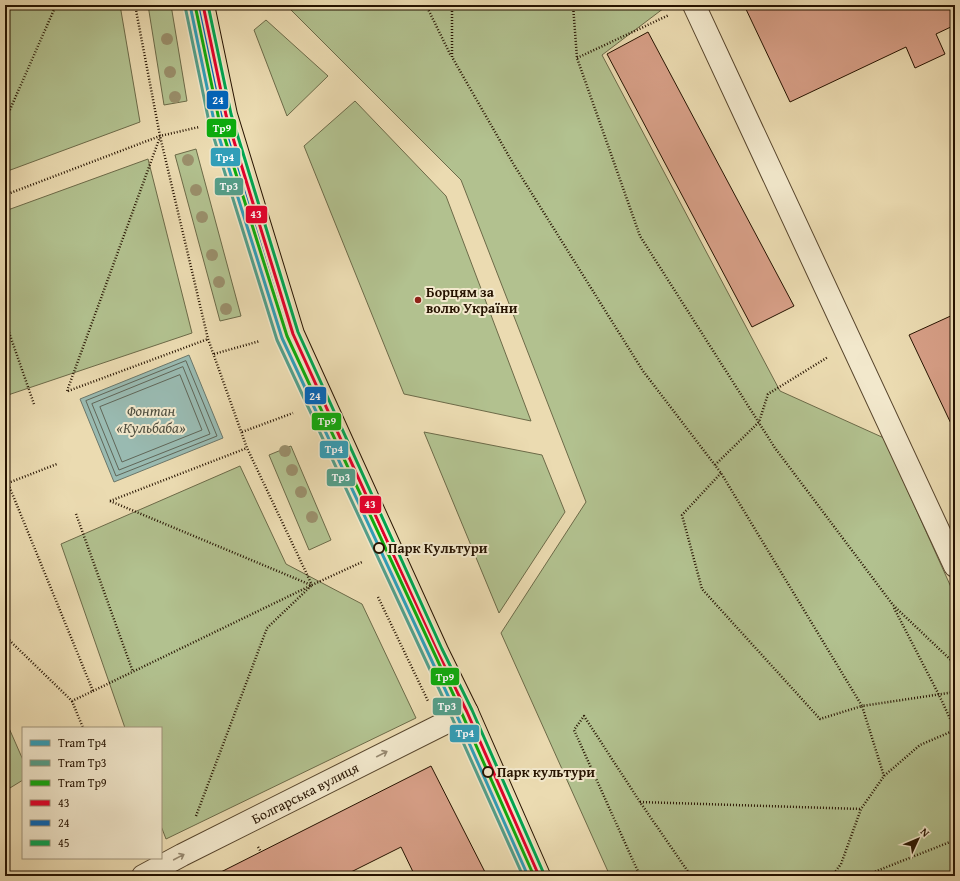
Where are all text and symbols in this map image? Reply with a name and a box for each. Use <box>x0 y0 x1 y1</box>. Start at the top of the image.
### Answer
line badge: 24 <box>206 90 229 110</box>
text: 24 <box>212 92 224 108</box>
line badge: Тр9 <box>206 118 237 138</box>
text: Тр9 <box>213 120 232 136</box>
line badge: Тр4 <box>210 147 241 167</box>
text: Тр4 <box>216 149 235 165</box>
line badge: Тр3 <box>214 177 244 196</box>
text: Тр3 <box>220 178 239 194</box>
line badge: 43 <box>245 205 268 224</box>
text: 43 <box>250 206 262 222</box>
place label: Борцям за волю України <box>426 282 518 318</box>
marker: Борцям за волю України <box>413 295 423 305</box>
line badge: 24 <box>304 386 327 405</box>
text: 24 <box>309 388 321 404</box>
water label: Фонтан «Кульбаба» <box>116 400 186 438</box>
line badge: Тр9 <box>311 412 342 431</box>
text: Тр9 <box>318 413 337 429</box>
line badge: Тр4 <box>319 440 349 459</box>
text: Тр4 <box>325 441 344 457</box>
line badge: Тр3 <box>326 468 356 487</box>
text: Тр3 <box>332 469 351 485</box>
line badge: 43 <box>359 495 382 514</box>
text: 43 <box>364 496 376 512</box>
place label: Парк Культури <box>388 538 488 558</box>
marker: Парк Культури <box>373 542 385 554</box>
line badge: Тр9 <box>430 667 460 686</box>
text: Тр9 <box>436 669 455 685</box>
line badge: Тр3 <box>432 697 462 716</box>
text: Тр3 <box>438 698 457 714</box>
line badge: Тр4 <box>449 724 480 743</box>
text: Тр4 <box>456 725 475 741</box>
legend <box>22 727 162 859</box>
text: Tram Тр4 <box>58 734 107 751</box>
one-way arrow <box>376 750 388 757</box>
text: Tram Тр3 <box>58 754 107 771</box>
street label: Болгарська вулиця <box>248 757 362 829</box>
place label: Парк культури <box>497 762 595 782</box>
marker: Парк культури <box>482 766 494 778</box>
text: Tram Тр9 <box>58 774 107 791</box>
text: 43 <box>58 794 70 811</box>
text: 24 <box>58 814 70 831</box>
north arrow <box>898 819 938 859</box>
text: N <box>917 824 934 841</box>
text: 45 <box>58 834 70 851</box>
one-way arrow <box>172 853 184 860</box>

